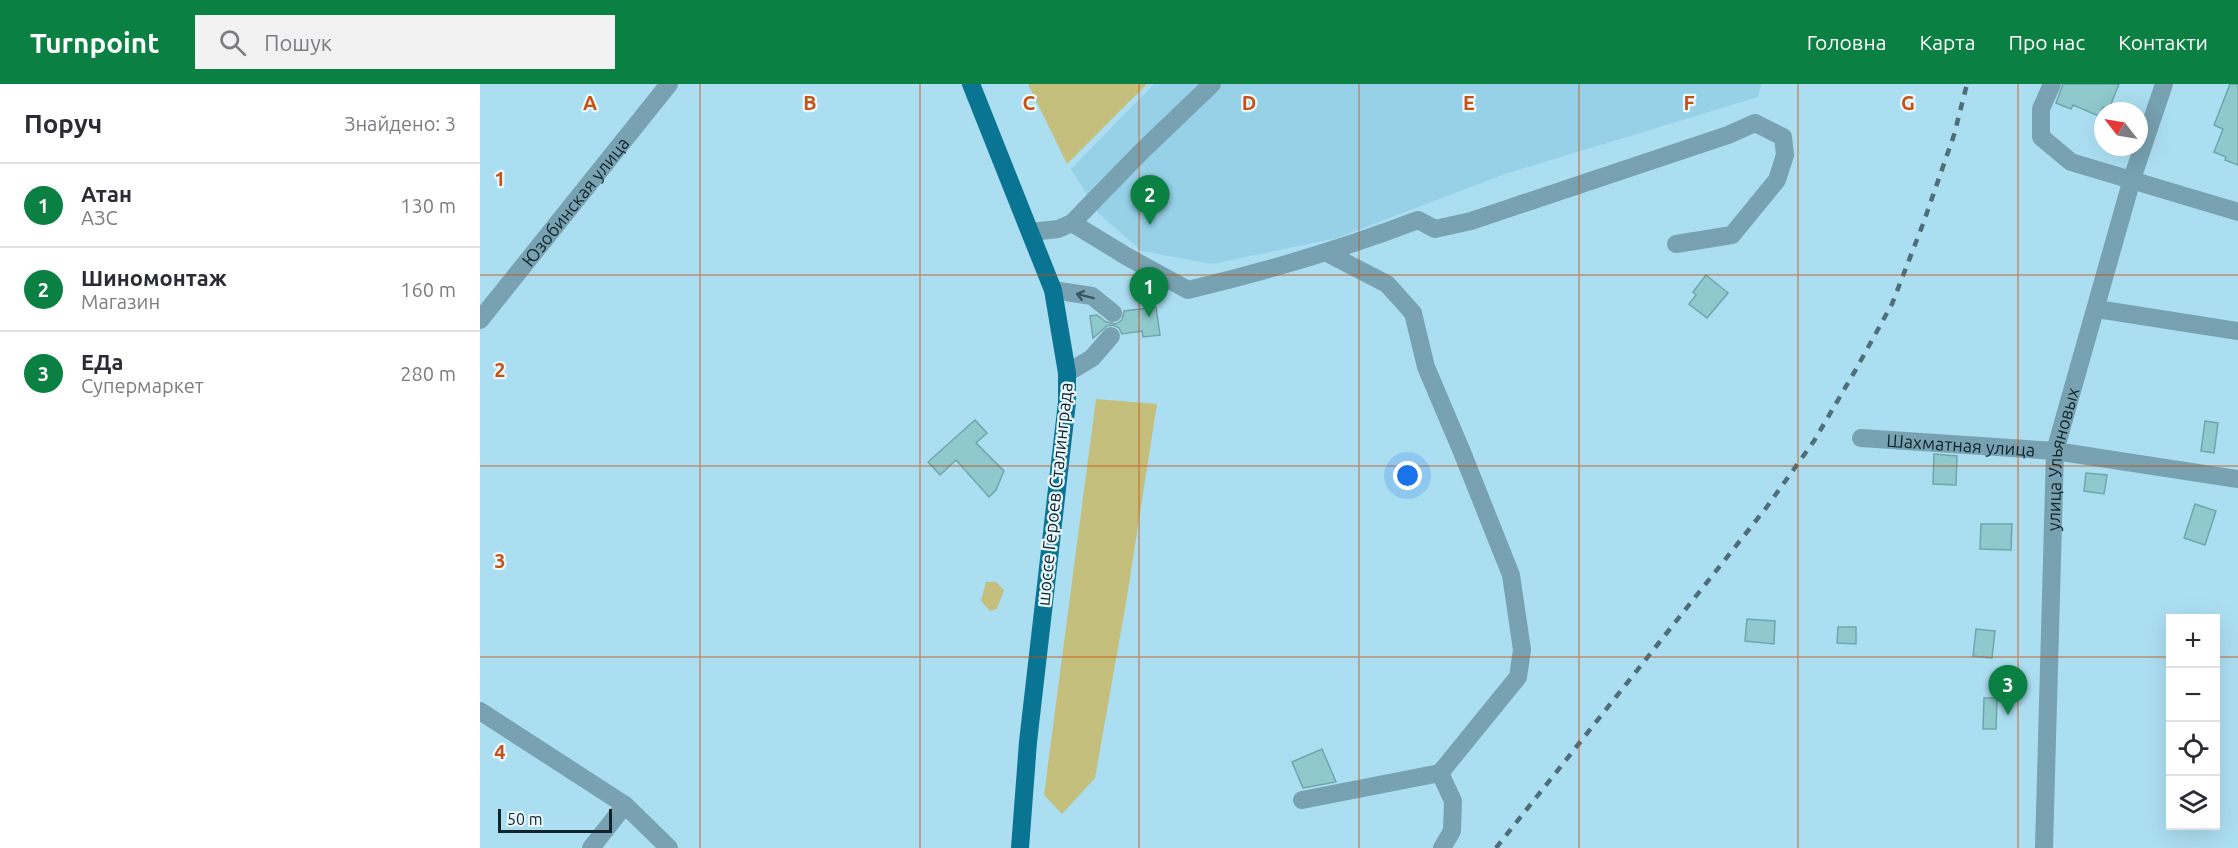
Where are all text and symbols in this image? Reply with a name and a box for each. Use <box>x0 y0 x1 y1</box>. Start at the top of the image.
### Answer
search box <box>195 15 615 69</box>
icon: search <box>216 26 249 59</box>
text: Turnpoint <box>30 27 159 58</box>
text: Пошук <box>264 30 332 55</box>
text: Головна <box>1807 30 1887 54</box>
text: Карта <box>1920 30 1975 54</box>
text: Про нас <box>2008 30 2085 54</box>
text: Контакти <box>2118 30 2208 54</box>
text: A <box>583 91 597 114</box>
text: B <box>803 91 817 114</box>
text: C <box>1023 91 1036 114</box>
text: D <box>1242 91 1256 114</box>
text: E <box>1463 91 1475 114</box>
text: F <box>1683 91 1695 114</box>
text: G <box>1901 91 1915 114</box>
north arrow <box>2094 102 2148 156</box>
text: Поруч <box>24 109 102 138</box>
text: Знайдено: 3 <box>344 112 456 135</box>
street label: Юзобинская улица <box>517 133 633 270</box>
text: 1 <box>494 167 506 190</box>
pin: 2 <box>1130 176 1170 225</box>
text: Атан <box>81 181 132 206</box>
text: 1 <box>38 194 49 217</box>
text: 130 m <box>400 194 456 217</box>
text: АЗС <box>81 206 118 229</box>
text: Шиномонтаж <box>81 265 227 290</box>
pin: 1 <box>1130 268 1168 317</box>
text: 2 <box>38 278 49 301</box>
text: 160 m <box>400 278 456 301</box>
text: Магазин <box>81 290 160 313</box>
one-way arrow <box>1076 290 1095 302</box>
text: ЕДа <box>81 349 123 374</box>
text: 2 <box>494 358 506 381</box>
text: 3 <box>38 362 49 385</box>
text: 280 m <box>400 362 456 385</box>
text: Супермаркет <box>81 374 204 397</box>
street label: шоссе Героев Сталинграда <box>1032 381 1076 607</box>
street label: улица Ульяновых <box>2043 385 2083 531</box>
street label: Шахматная улица <box>1886 430 2036 460</box>
your location <box>1393 461 1422 490</box>
text: 3 <box>494 549 506 572</box>
map controls <box>2166 614 2220 830</box>
button: + <box>2166 614 2220 668</box>
pin: 3 <box>1988 666 2027 715</box>
button: − <box>2166 668 2220 722</box>
button: locate <box>2166 722 2220 776</box>
text: 4 <box>494 740 506 763</box>
button: layers <box>2166 776 2220 830</box>
scale bar <box>498 806 612 834</box>
text: 50 m <box>507 810 543 828</box>

